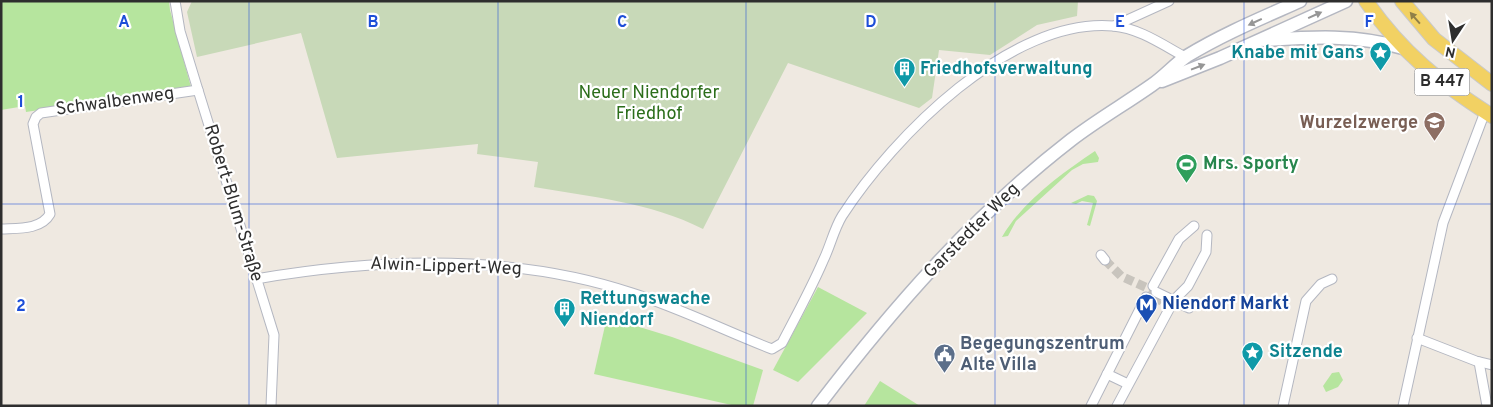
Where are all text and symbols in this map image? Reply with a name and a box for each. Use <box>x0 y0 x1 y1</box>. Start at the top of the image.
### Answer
one-way arrow <box>1308 10 1322 18</box>
one-way arrow <box>1410 12 1421 25</box>
text: A <box>118 13 130 33</box>
text: B <box>367 13 379 33</box>
text: C <box>617 13 627 33</box>
text: D <box>865 13 877 33</box>
text: E <box>1115 13 1125 33</box>
text: F <box>1364 13 1374 33</box>
north arrow <box>1428 15 1478 65</box>
one-way arrow <box>1248 17 1263 26</box>
place icon: Knabe mit Gans <box>1368 41 1392 72</box>
place label: Knabe mit Gans <box>1231 42 1364 65</box>
text: N <box>1444 42 1457 61</box>
building icon: Friedhofsverwaltung <box>892 57 916 88</box>
place label: Friedhofsverwaltung <box>920 58 1093 81</box>
one-way arrow <box>1191 63 1206 70</box>
road number: B 447 <box>1414 68 1470 95</box>
street label: Schwalbenweg <box>54 82 176 122</box>
park label: Neuer Niendorfer Friedhof <box>579 82 719 126</box>
text: 1 <box>18 93 24 113</box>
school or university icon: Wurzelzwerge <box>1422 111 1446 142</box>
place label: Wurzelzwerge <box>1300 112 1418 135</box>
street label: Robert-Blum-Straße <box>198 121 268 285</box>
sports icon: Mrs. Sporty <box>1175 152 1199 183</box>
place label: Mrs. Sporty <box>1203 153 1299 176</box>
street label: Garstedter Weg <box>919 178 1025 284</box>
street label: Alwin-Lippert-Weg <box>370 253 522 281</box>
place label: Rettungswache Niendorf <box>580 288 711 332</box>
metro station icon: Niendorf Markt <box>1134 292 1158 323</box>
place label: Niendorf Markt <box>1162 293 1289 316</box>
text: 2 <box>16 297 26 317</box>
building icon: Rettungswache Niendorf <box>552 297 576 328</box>
place label: Begegungszentrum Alte Villa <box>960 333 1125 377</box>
place icon: Sitzende <box>1241 340 1265 371</box>
place label: Sitzende <box>1269 341 1343 364</box>
public building icon: Begegungszentrum Alte Villa <box>932 342 956 373</box>

